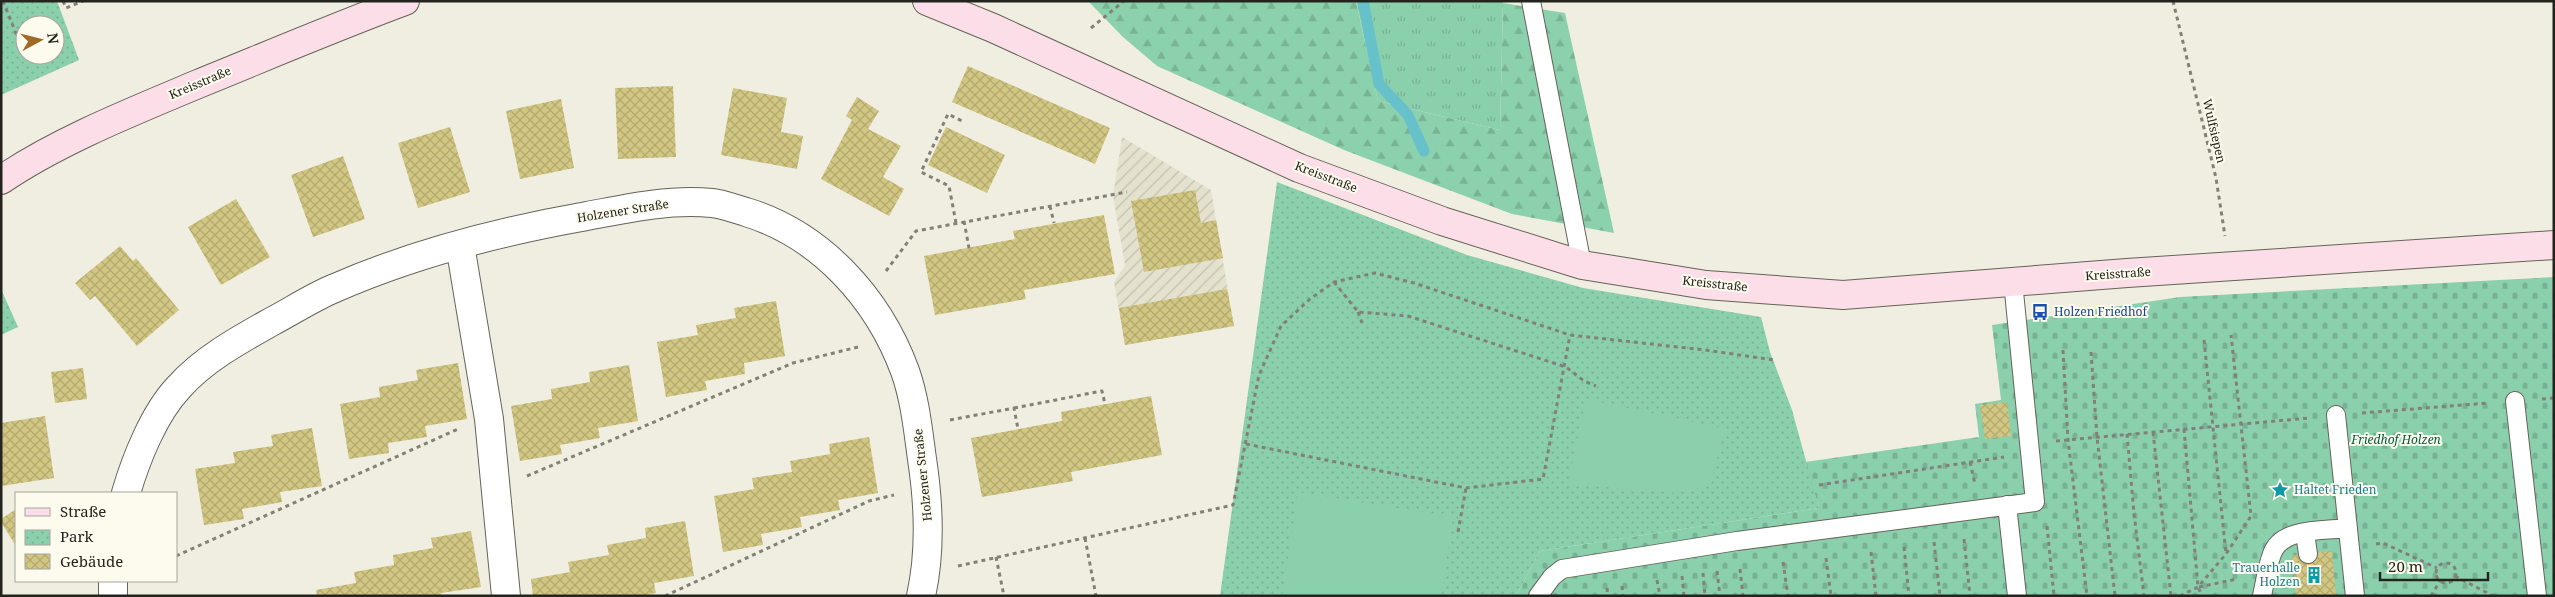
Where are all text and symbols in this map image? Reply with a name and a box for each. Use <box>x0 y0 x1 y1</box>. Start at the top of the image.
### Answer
north arrow <box>15 15 65 65</box>
text: N <box>43 32 64 45</box>
street label: Kreisstraße <box>166 62 233 103</box>
street label: Wulfsiepen <box>2199 97 2230 165</box>
street label: Kreisstraße <box>1292 157 1360 196</box>
street label: Holzener Straße <box>576 195 670 226</box>
street label: Kreisstraße <box>2085 263 2151 284</box>
street label: Kreisstraße <box>1681 272 1749 295</box>
bus stop icon: Holzen Friedhof <box>2030 302 2050 322</box>
place label: Holzen Friedhof <box>2054 303 2148 320</box>
street label: Holzener Straße <box>909 428 936 522</box>
park label: Friedhof Holzen <box>2350 431 2441 448</box>
place icon: Haltet Frieden <box>2270 480 2290 500</box>
place label: Haltet Frieden <box>2294 481 2377 498</box>
legend <box>15 492 178 582</box>
text: Straße <box>60 501 106 521</box>
text: Park <box>60 526 94 546</box>
scale bar <box>2380 550 2488 582</box>
text: Gebäude <box>60 551 123 571</box>
text: 20 m <box>2388 556 2423 576</box>
place label: Trauerhalle Holzen <box>2233 559 2300 590</box>
building icon: Trauerhalle Holzen <box>2304 565 2324 585</box>

